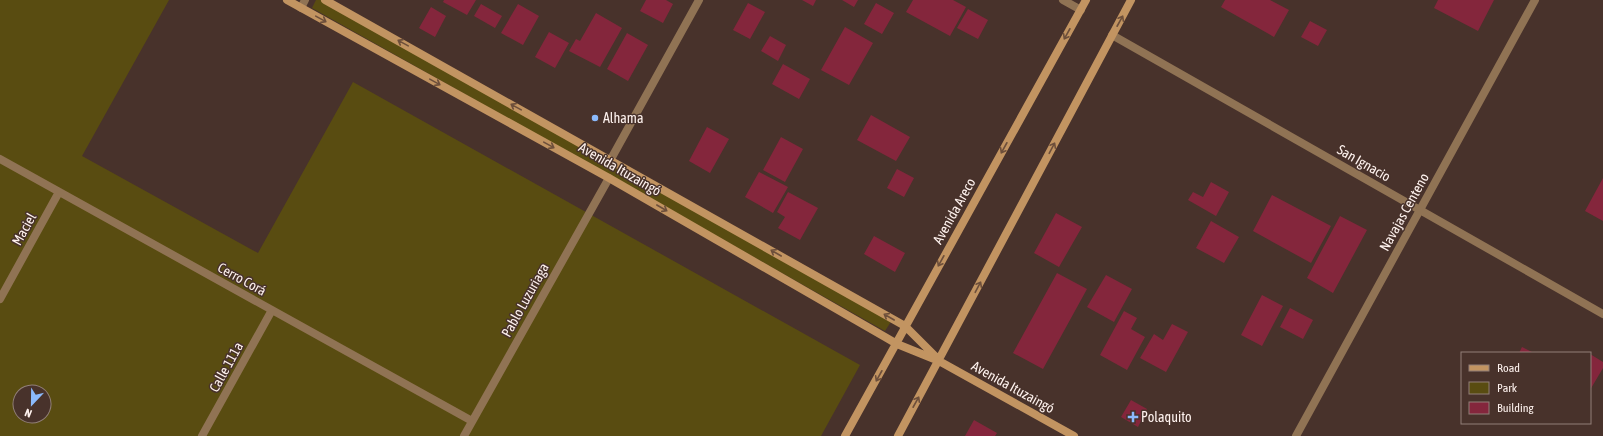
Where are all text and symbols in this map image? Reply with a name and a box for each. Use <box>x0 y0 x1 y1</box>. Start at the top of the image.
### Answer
one-way arrow <box>315 15 327 23</box>
one-way arrow <box>1116 15 1124 27</box>
one-way arrow <box>1063 28 1071 40</box>
one-way arrow <box>397 39 409 47</box>
one-way arrow <box>429 78 441 86</box>
one-way arrow <box>510 102 522 110</box>
place label: Alhama <box>603 110 643 126</box>
marker: Alhama <box>590 113 600 123</box>
street label: Avenida Ituzaingó <box>576 139 664 199</box>
one-way arrow <box>543 141 555 149</box>
street label: San Ignacio <box>1334 141 1394 185</box>
one-way arrow <box>1000 142 1008 154</box>
one-way arrow <box>1049 142 1056 154</box>
street label: Navajas Centeno <box>1376 170 1432 254</box>
street label: Avenida Areco <box>929 175 979 247</box>
one-way arrow <box>656 205 668 213</box>
street label: Maciel <box>9 210 39 248</box>
one-way arrow <box>770 249 782 257</box>
one-way arrow <box>937 255 945 267</box>
street label: Cerro Corá <box>215 259 269 299</box>
street label: Pablo Luzuriaga <box>498 260 552 340</box>
one-way arrow <box>975 282 982 294</box>
one-way arrow <box>883 313 895 321</box>
street label: Calle 111a <box>206 339 246 395</box>
legend <box>1461 352 1591 424</box>
street label: Avenida Ituzaingó <box>969 358 1057 416</box>
text: Road <box>1497 361 1520 375</box>
one-way arrow <box>875 370 883 382</box>
text: Park <box>1497 381 1518 395</box>
north arrow <box>12 384 52 424</box>
one-way arrow <box>913 396 921 408</box>
text: Building <box>1497 401 1535 415</box>
text: N <box>23 406 34 420</box>
place label: Polaquito <box>1141 409 1192 425</box>
marker: Polaquito <box>1128 412 1138 422</box>

